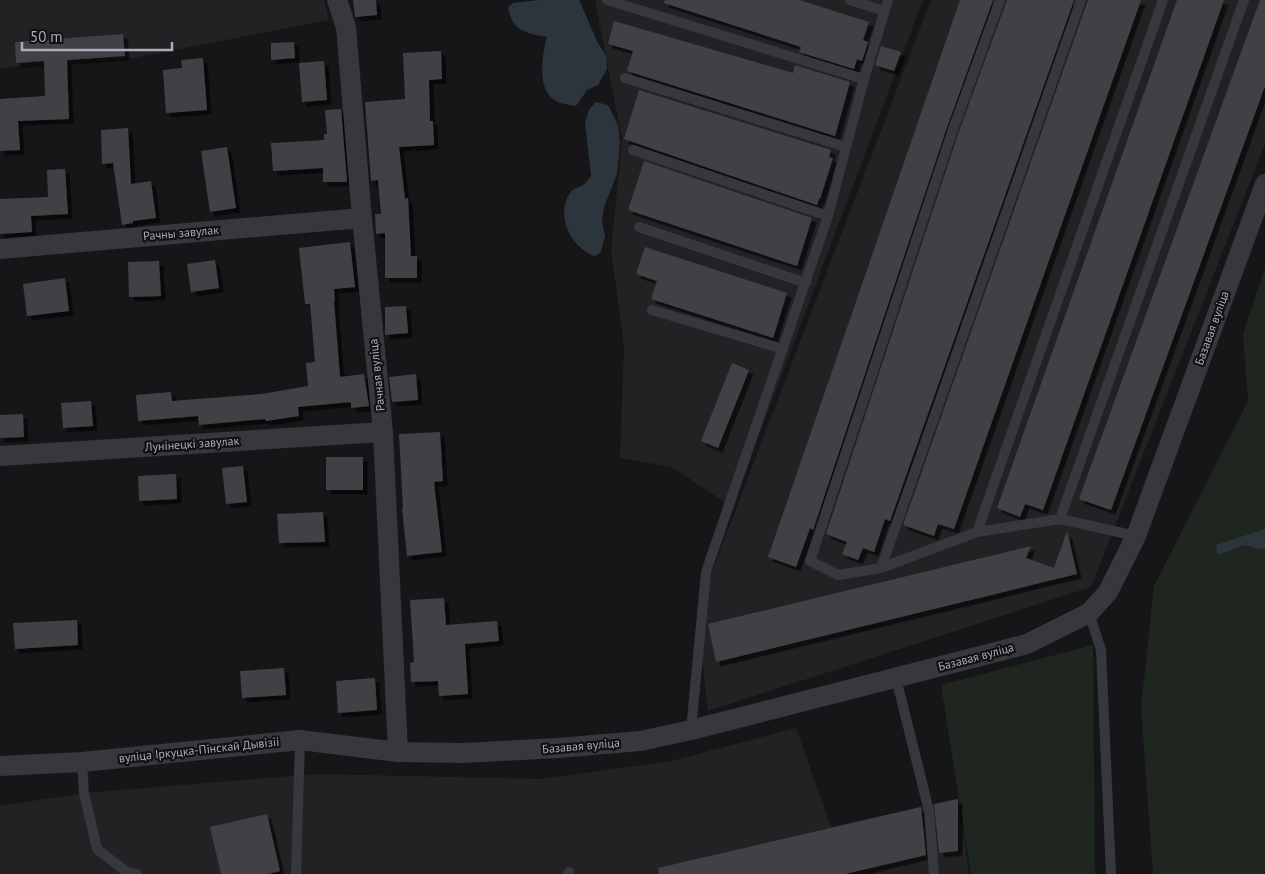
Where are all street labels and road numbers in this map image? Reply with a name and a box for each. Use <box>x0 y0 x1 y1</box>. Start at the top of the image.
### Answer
street label: Рачны завулак <box>142 222 220 243</box>
street label: Базавая вуліца <box>1191 289 1232 367</box>
street label: Рачная вуліца <box>365 338 388 412</box>
street label: Лунінецкі завулак <box>143 433 240 454</box>
street label: Базавая вуліца <box>936 639 1015 674</box>
street label: вуліца Іркуцка-Пінскай Дывізіі <box>118 734 280 765</box>
street label: Базавая вуліца <box>542 735 620 756</box>

